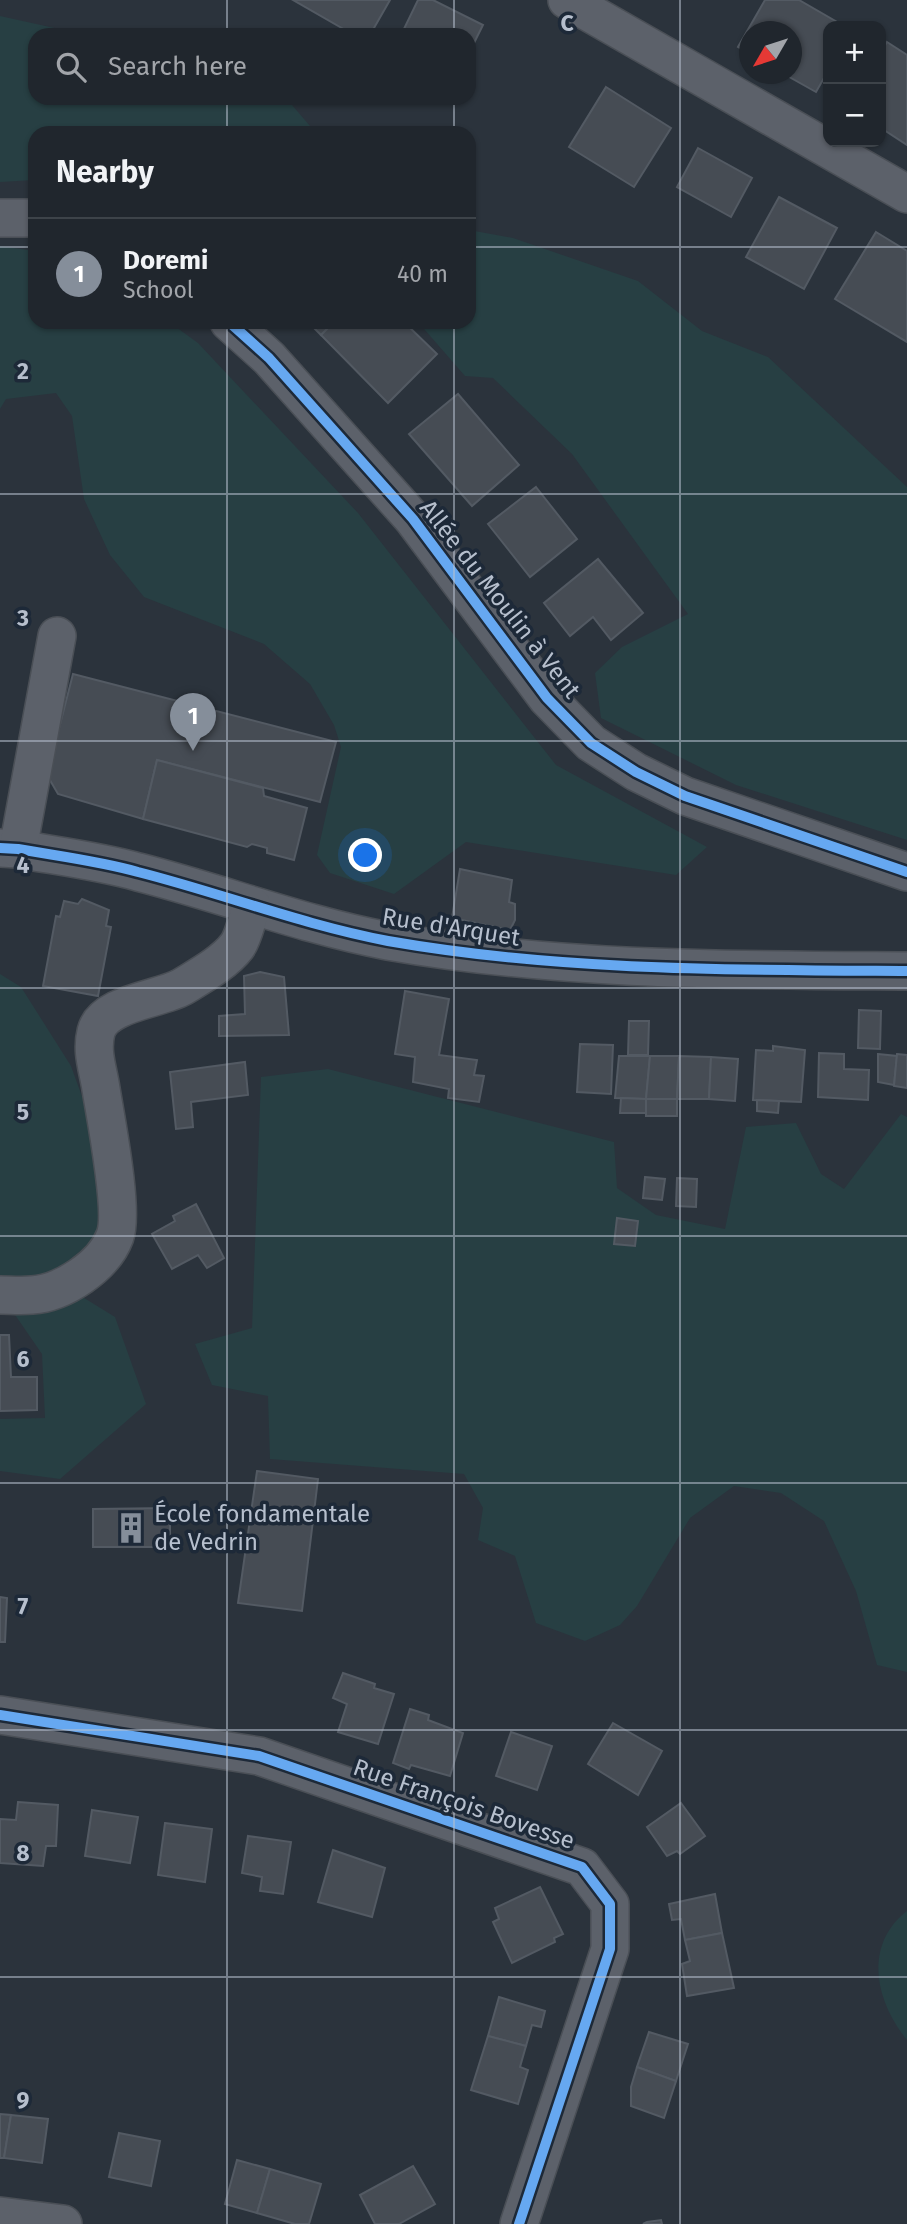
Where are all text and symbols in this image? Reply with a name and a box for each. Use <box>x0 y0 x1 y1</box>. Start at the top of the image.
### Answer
text: C <box>560 9 574 37</box>
north arrow <box>739 21 802 84</box>
map controls <box>823 21 886 147</box>
button: + <box>823 21 886 84</box>
search box <box>28 28 476 105</box>
icon: search <box>52 48 90 86</box>
text: Search here <box>108 51 247 82</box>
button: − <box>823 84 886 147</box>
text: Nearby <box>56 154 154 190</box>
text: Doremi <box>123 245 208 276</box>
text: 1 <box>74 260 84 288</box>
text: 40 m <box>397 260 448 288</box>
text: School <box>123 276 194 304</box>
text: 2 <box>17 357 29 385</box>
street label: Allée du Moulin à Vent <box>414 494 586 704</box>
text: 3 <box>16 604 29 632</box>
pin: 1 <box>170 693 216 751</box>
your location <box>348 838 382 872</box>
text: 4 <box>17 851 30 879</box>
street label: Rue d'Arquet <box>380 902 522 952</box>
text: 5 <box>17 1098 29 1126</box>
text: 6 <box>17 1345 30 1373</box>
place label: École fondamentale de Vedrin <box>154 1499 370 1556</box>
building icon: École fondamentale de Vedrin <box>114 1511 148 1545</box>
text: 7 <box>18 1592 29 1620</box>
street label: Rue François Bovesse <box>350 1753 578 1855</box>
text: 8 <box>16 1839 30 1867</box>
text: 9 <box>17 2086 30 2114</box>

